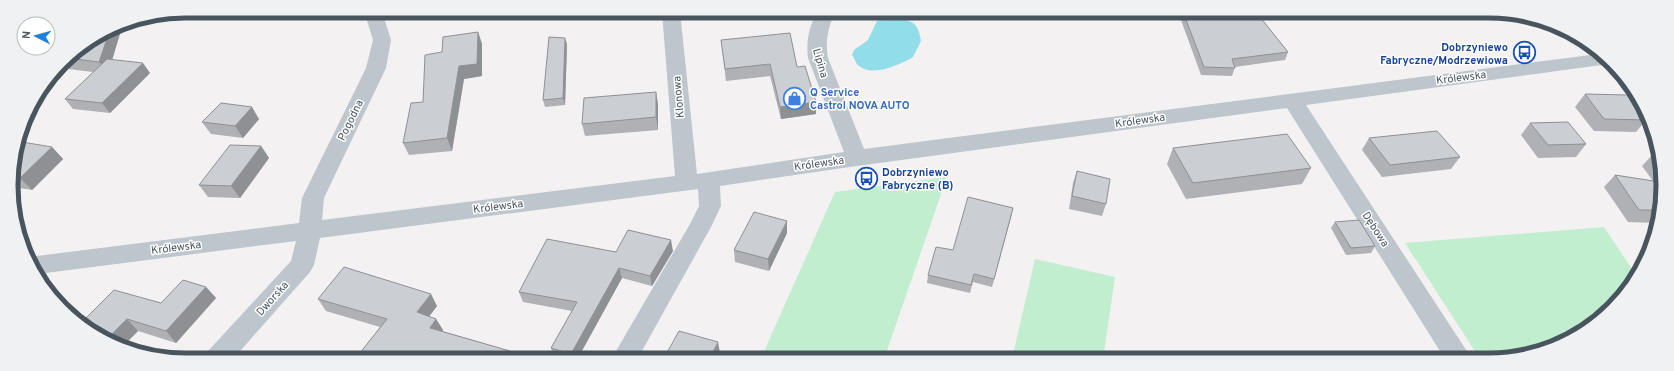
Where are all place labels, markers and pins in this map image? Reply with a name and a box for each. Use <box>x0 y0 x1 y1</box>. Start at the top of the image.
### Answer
bus stop icon: Dobrzyniewo Fabryczne/Modrzewiowa <box>1511 40 1537 66</box>
place label: Dobrzyniewo Fabryczne/Modrzewiowa <box>1380 41 1508 68</box>
shop icon: Q Service Castrol NOVA AUTO <box>781 85 807 111</box>
place label: Q Service Castrol NOVA AUTO <box>810 86 910 113</box>
bus stop icon: Dobrzyniewo Fabryczne (B) <box>854 165 880 191</box>
place label: Dobrzyniewo Fabryczne (B) <box>882 166 953 193</box>

